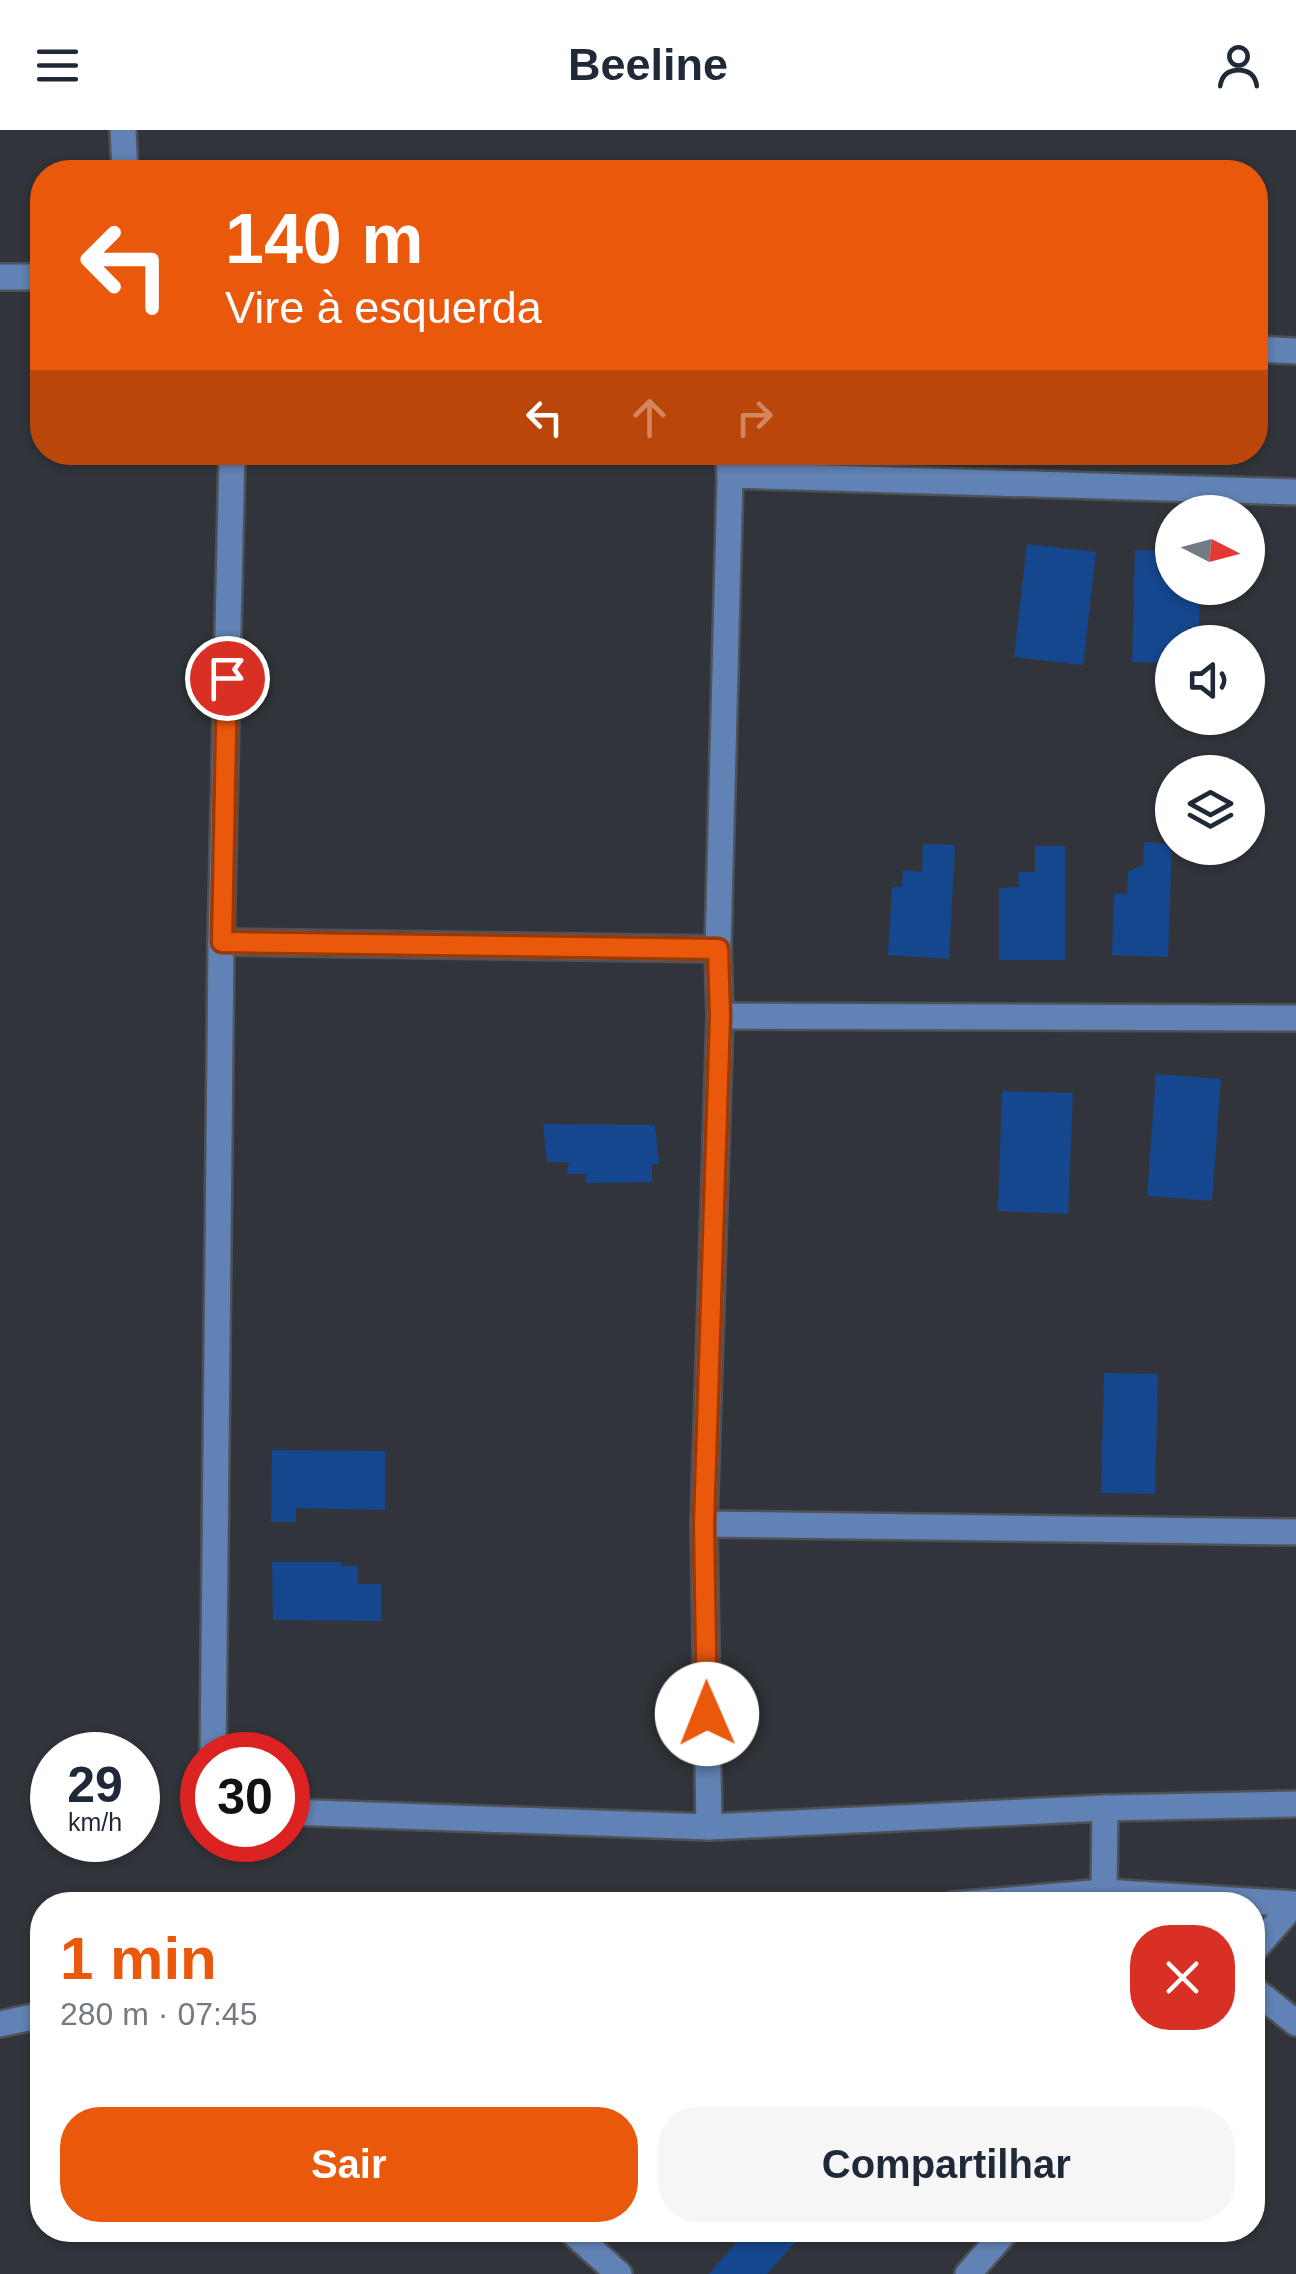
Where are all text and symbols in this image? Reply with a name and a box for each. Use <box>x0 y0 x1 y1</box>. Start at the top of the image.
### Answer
icon: menu <box>30 38 85 93</box>
icon: person <box>1211 38 1266 93</box>
text: Beeline <box>568 39 728 90</box>
icon: left <box>60 200 190 330</box>
text: 140 m <box>225 200 423 278</box>
text: Vire à esquerda <box>225 282 542 333</box>
icon: left <box>517 390 572 445</box>
icon: ahead <box>622 390 677 445</box>
icon: right <box>727 390 782 445</box>
north arrow <box>1155 495 1265 605</box>
map controls <box>1155 495 1265 865</box>
button: sound <box>1155 625 1265 735</box>
pin <box>185 636 270 721</box>
icon: arrive <box>200 651 255 706</box>
button: layers <box>1155 755 1265 865</box>
position arrow <box>655 1662 759 1766</box>
speed limit sign: 30 <box>180 1732 310 1862</box>
text: 29 <box>67 1757 123 1813</box>
text: km/h <box>68 1808 122 1836</box>
text: 1 min <box>60 1925 217 1992</box>
button: close <box>1130 1925 1235 2030</box>
text: 280 m · 07:45 <box>60 1996 257 2032</box>
button: Sair <box>60 2107 638 2222</box>
button: Compartilhar <box>658 2107 1235 2222</box>

